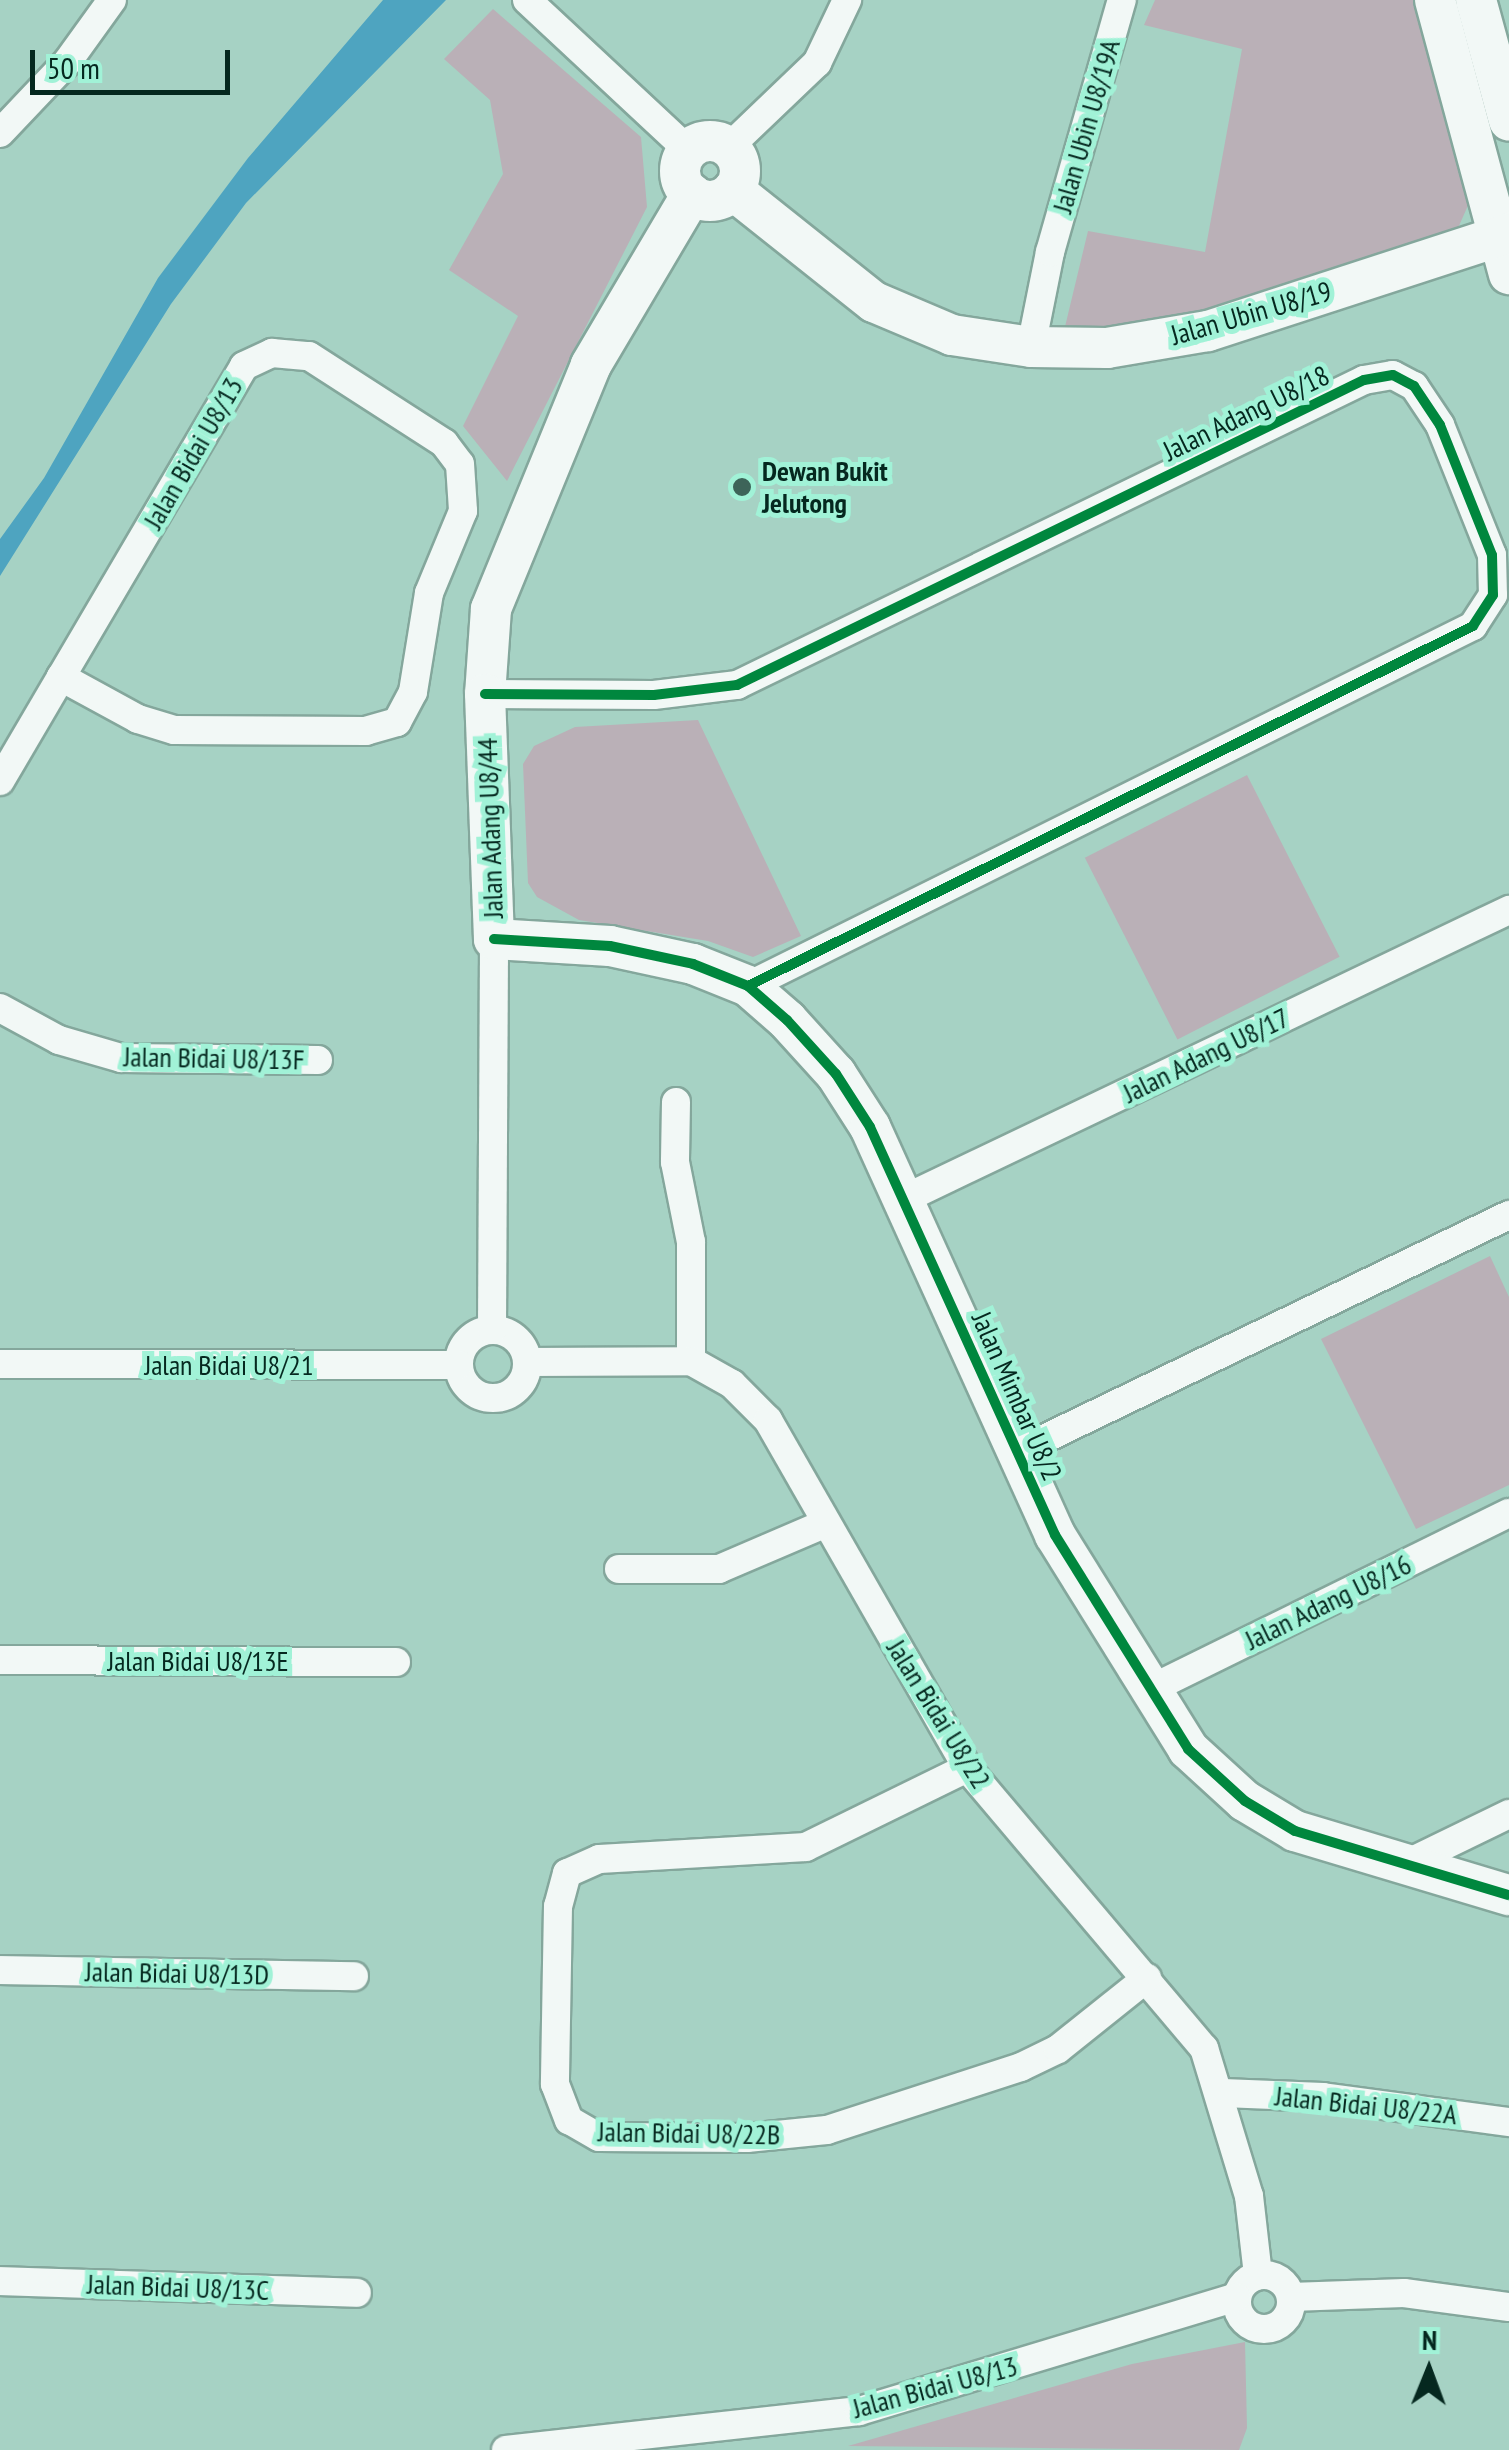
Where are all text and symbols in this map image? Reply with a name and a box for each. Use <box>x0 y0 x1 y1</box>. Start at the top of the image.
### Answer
scale bar <box>35 30 235 92</box>
street label: Jalan Ubin U8/19A <box>1045 35 1127 217</box>
text: 50 m <box>47 48 100 87</box>
street label: Jalan Ubin U8/19 <box>1167 274 1335 352</box>
street label: Jalan Adang U8/18 <box>1157 358 1335 468</box>
street label: Jalan Bidai U8/13 <box>136 371 250 535</box>
place label: Dewan Bukit Jelutong <box>762 454 888 520</box>
marker: Dewan Bukit Jelutong <box>731 476 753 498</box>
street label: Jalan Adang U8/44 <box>470 737 510 919</box>
street label: Jalan Adang U8/17 <box>1117 1000 1295 1110</box>
street label: Jalan Bidai U8/13F <box>123 1040 305 1076</box>
street label: Jalan Mimbar U8/2 <box>965 1306 1069 1486</box>
street label: Jalan Bidai U8/21 <box>144 1348 314 1382</box>
street label: Jalan Adang U8/16 <box>1239 1547 1417 1657</box>
street label: Jalan Bidai U8/22 <box>880 1633 998 1795</box>
street label: Jalan Bidai U8/13E <box>107 1644 289 1678</box>
street label: Jalan Bidai U8/13D <box>85 1955 269 1991</box>
street label: Jalan Bidai U8/22A <box>1274 2079 1458 2131</box>
street label: Jalan Bidai U8/22B <box>598 2115 780 2151</box>
street label: Jalan Bidai U8/13C <box>86 2267 270 2307</box>
north arrow <box>1379 2320 1479 2420</box>
text: N <box>1422 2321 1437 2358</box>
street label: Jalan Bidai U8/13 <box>849 2349 1021 2425</box>

